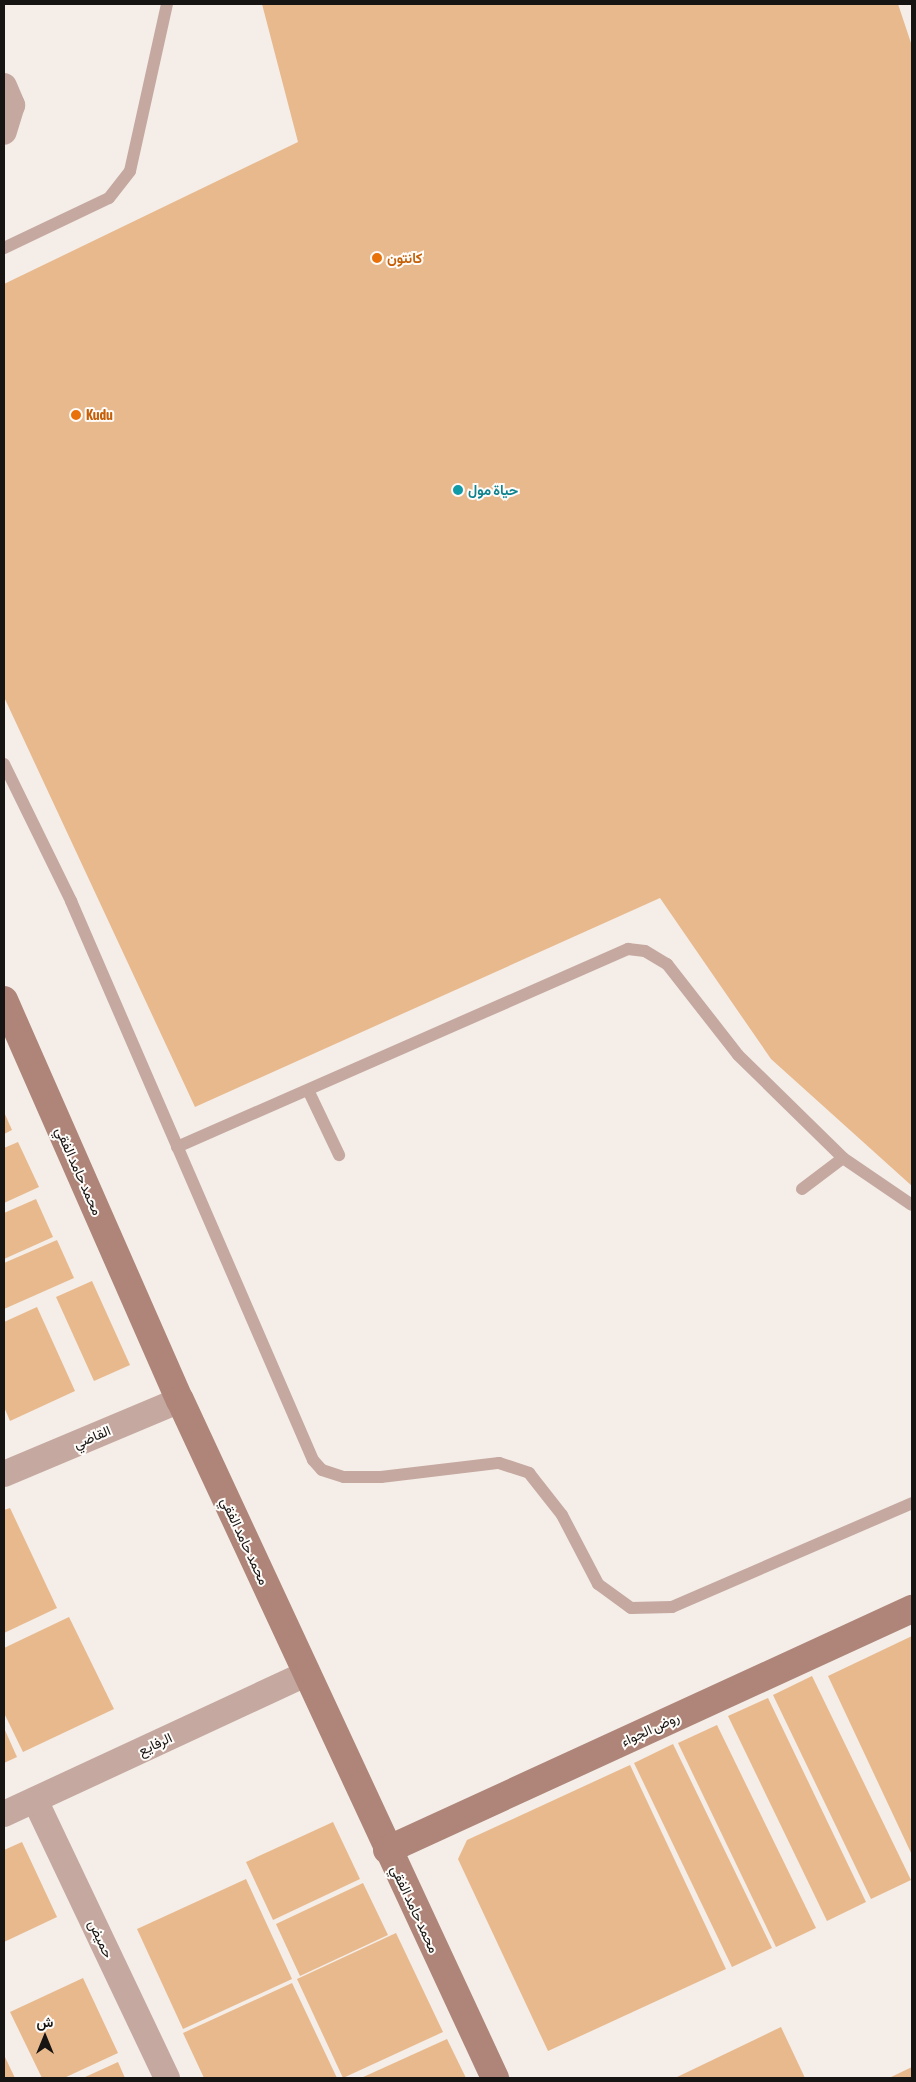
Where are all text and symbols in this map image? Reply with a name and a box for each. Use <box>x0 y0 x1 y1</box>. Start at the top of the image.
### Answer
place label: كانتون <box>387 250 422 266</box>
marker: كانتون <box>371 252 383 264</box>
place label: Kudu <box>86 407 113 423</box>
marker: Kudu <box>70 409 82 421</box>
place label: حياة مول <box>468 482 518 498</box>
marker: حياة مول <box>452 484 464 496</box>
street label: محمد حامد الفقي <box>52 1124 106 1218</box>
street label: القاضي <box>71 1422 113 1452</box>
street label: محمد حامد الفقي <box>217 1495 273 1587</box>
street label: روض الجواء <box>618 1708 682 1750</box>
street label: الرفايع <box>135 1729 175 1759</box>
street label: محمد حامد الفقي <box>387 1863 443 1955</box>
street label: حميض <box>85 1917 117 1961</box>
north arrow <box>20 2012 70 2062</box>
text: ش <box>37 2014 53 2030</box>

